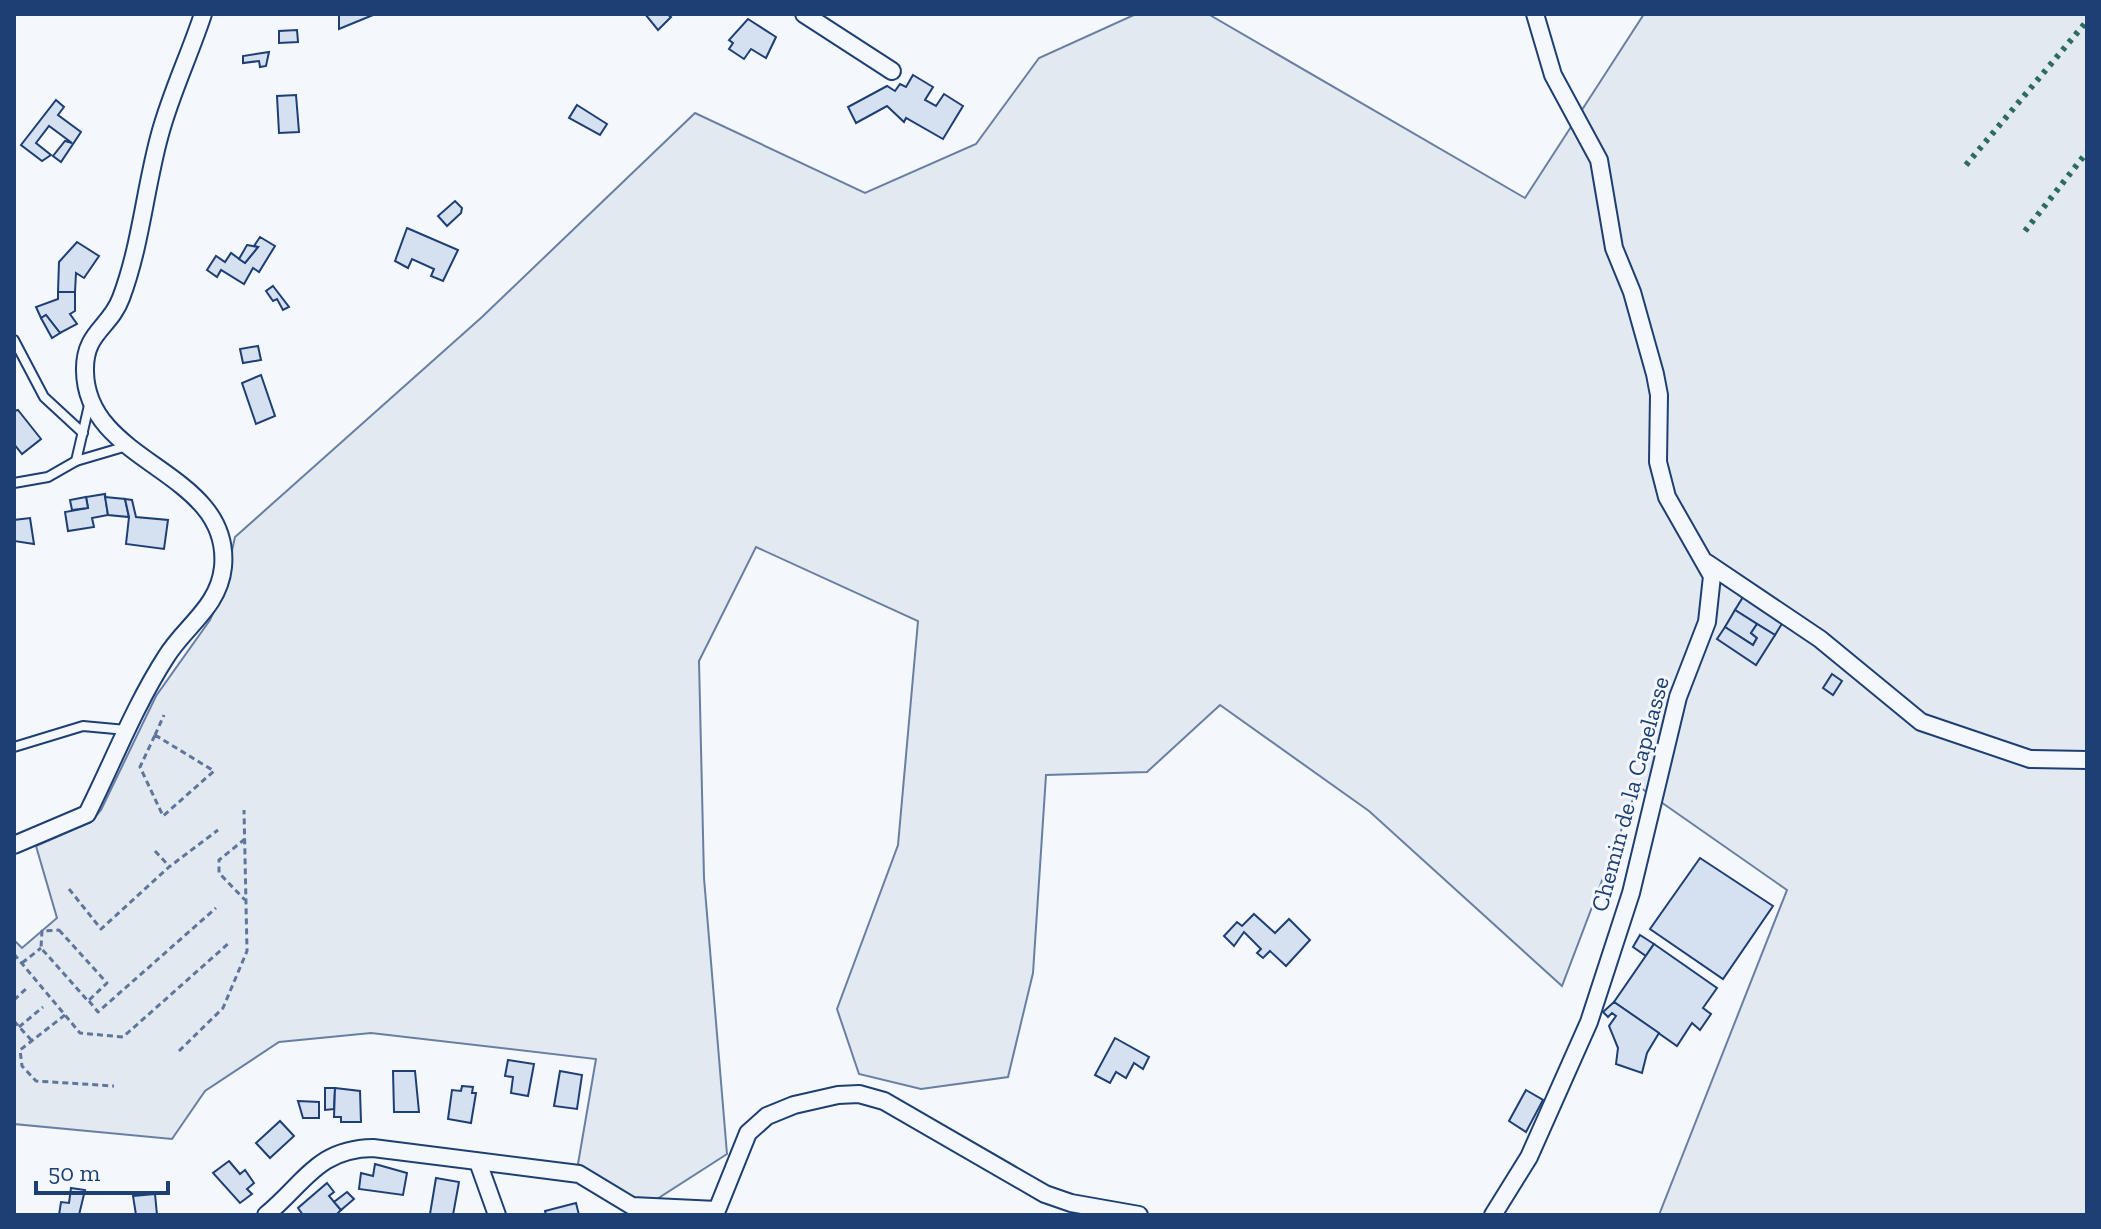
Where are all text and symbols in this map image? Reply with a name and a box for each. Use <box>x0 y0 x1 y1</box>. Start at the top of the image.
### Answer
street label: Chemin de la Capelasse <box>1584 673 1675 915</box>
scale bar <box>36 1145 168 1195</box>
text: 50 m <box>48 1158 101 1187</box>

